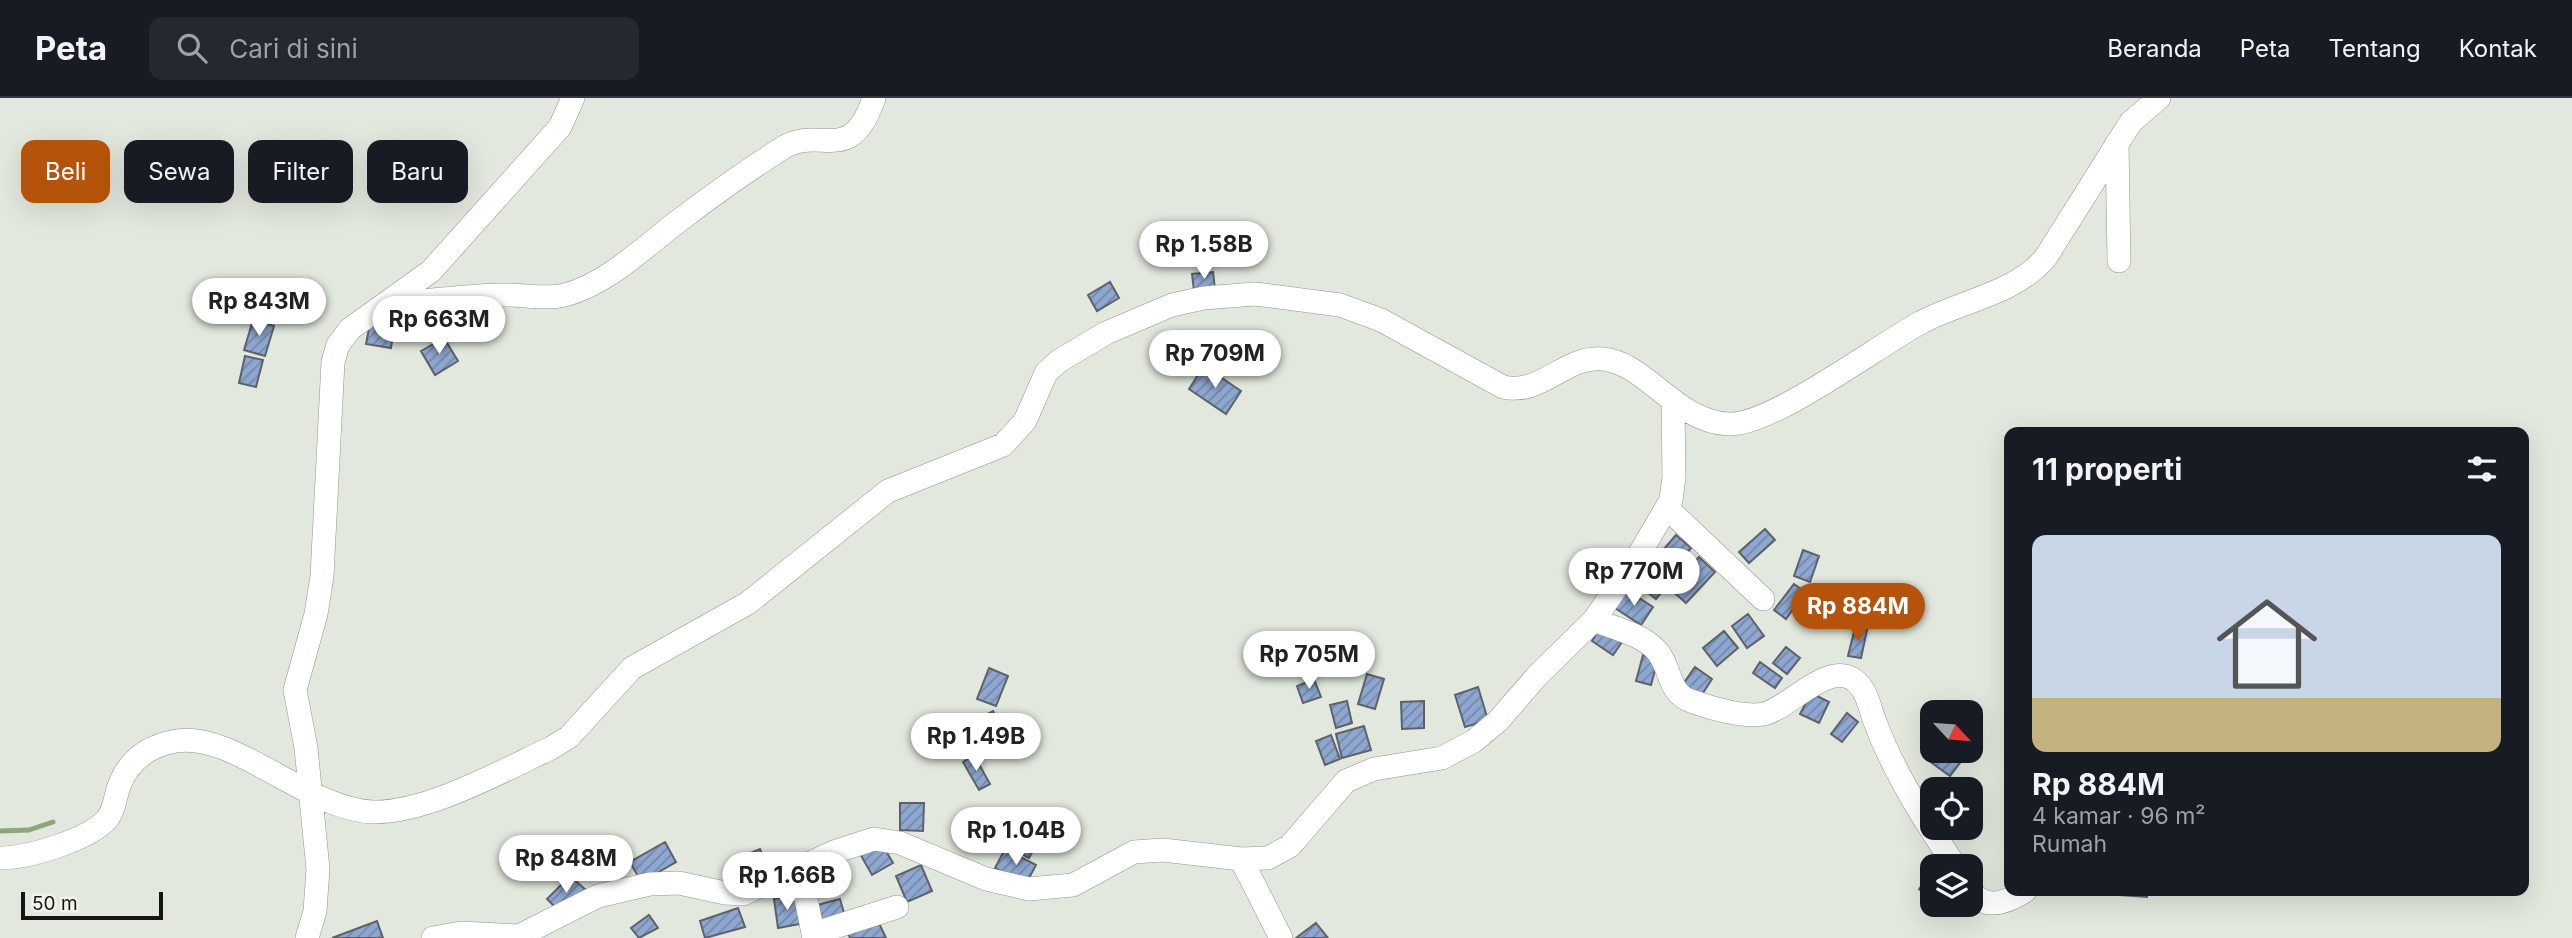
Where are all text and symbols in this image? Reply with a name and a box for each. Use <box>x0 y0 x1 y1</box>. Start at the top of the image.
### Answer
search box <box>149 17 639 80</box>
text: Peta <box>35 28 107 68</box>
icon: search <box>173 29 211 67</box>
text: Cari di sini <box>229 33 358 64</box>
text: Beranda <box>2107 34 2202 63</box>
text: Peta <box>2240 34 2290 63</box>
text: Tentang <box>2328 34 2421 63</box>
text: Kontak <box>2459 34 2537 63</box>
chip: Beli <box>21 140 110 203</box>
chip: Sewa <box>124 140 234 203</box>
chip: Filter <box>248 140 353 203</box>
chip: Baru <box>367 140 468 203</box>
pin: Rp 1.58B <box>1132 222 1276 281</box>
text: Rp 1.58B <box>1155 230 1253 258</box>
pin: Rp 843M <box>194 278 324 338</box>
text: Rp 843M <box>208 287 310 315</box>
pin: Rp 663M <box>374 296 504 356</box>
text: Rp 663M <box>388 305 490 333</box>
pin: Rp 709M <box>1150 330 1280 390</box>
text: Rp 709M <box>1165 339 1265 367</box>
icon: filters <box>2463 450 2501 488</box>
text: 11 properti <box>2032 451 2182 487</box>
pin: Rp 770M <box>1569 548 1699 608</box>
text: Rp 770M <box>1585 557 1683 585</box>
icon: home <box>2204 581 2330 707</box>
pin: Rp 884M <box>1793 584 1923 643</box>
text: Rp 884M <box>1807 592 1909 620</box>
pin: Rp 705M <box>1244 632 1374 691</box>
text: Rp 705M <box>1259 640 1359 668</box>
north arrow <box>1920 700 1983 763</box>
map controls <box>1920 700 1983 917</box>
pin: Rp 1.49B <box>904 714 1048 773</box>
text: Rp 1.49B <box>927 722 1025 750</box>
text: Rp 884M <box>2032 766 2165 802</box>
button: locate <box>1920 777 1983 840</box>
text: 4 kamar · 96 m² <box>2032 802 2205 830</box>
pin: Rp 1.04B <box>944 808 1088 867</box>
text: Rp 1.04B <box>967 816 1065 844</box>
text: Rumah <box>2032 830 2107 858</box>
pin: Rp 848M <box>501 836 631 895</box>
text: Rp 848M <box>515 844 617 872</box>
pin: Rp 1.66B <box>715 852 859 912</box>
button: layers <box>1920 854 1983 917</box>
text: Rp 1.66B <box>738 861 836 889</box>
scale bar <box>21 889 163 921</box>
text: 50 m <box>32 892 78 915</box>

